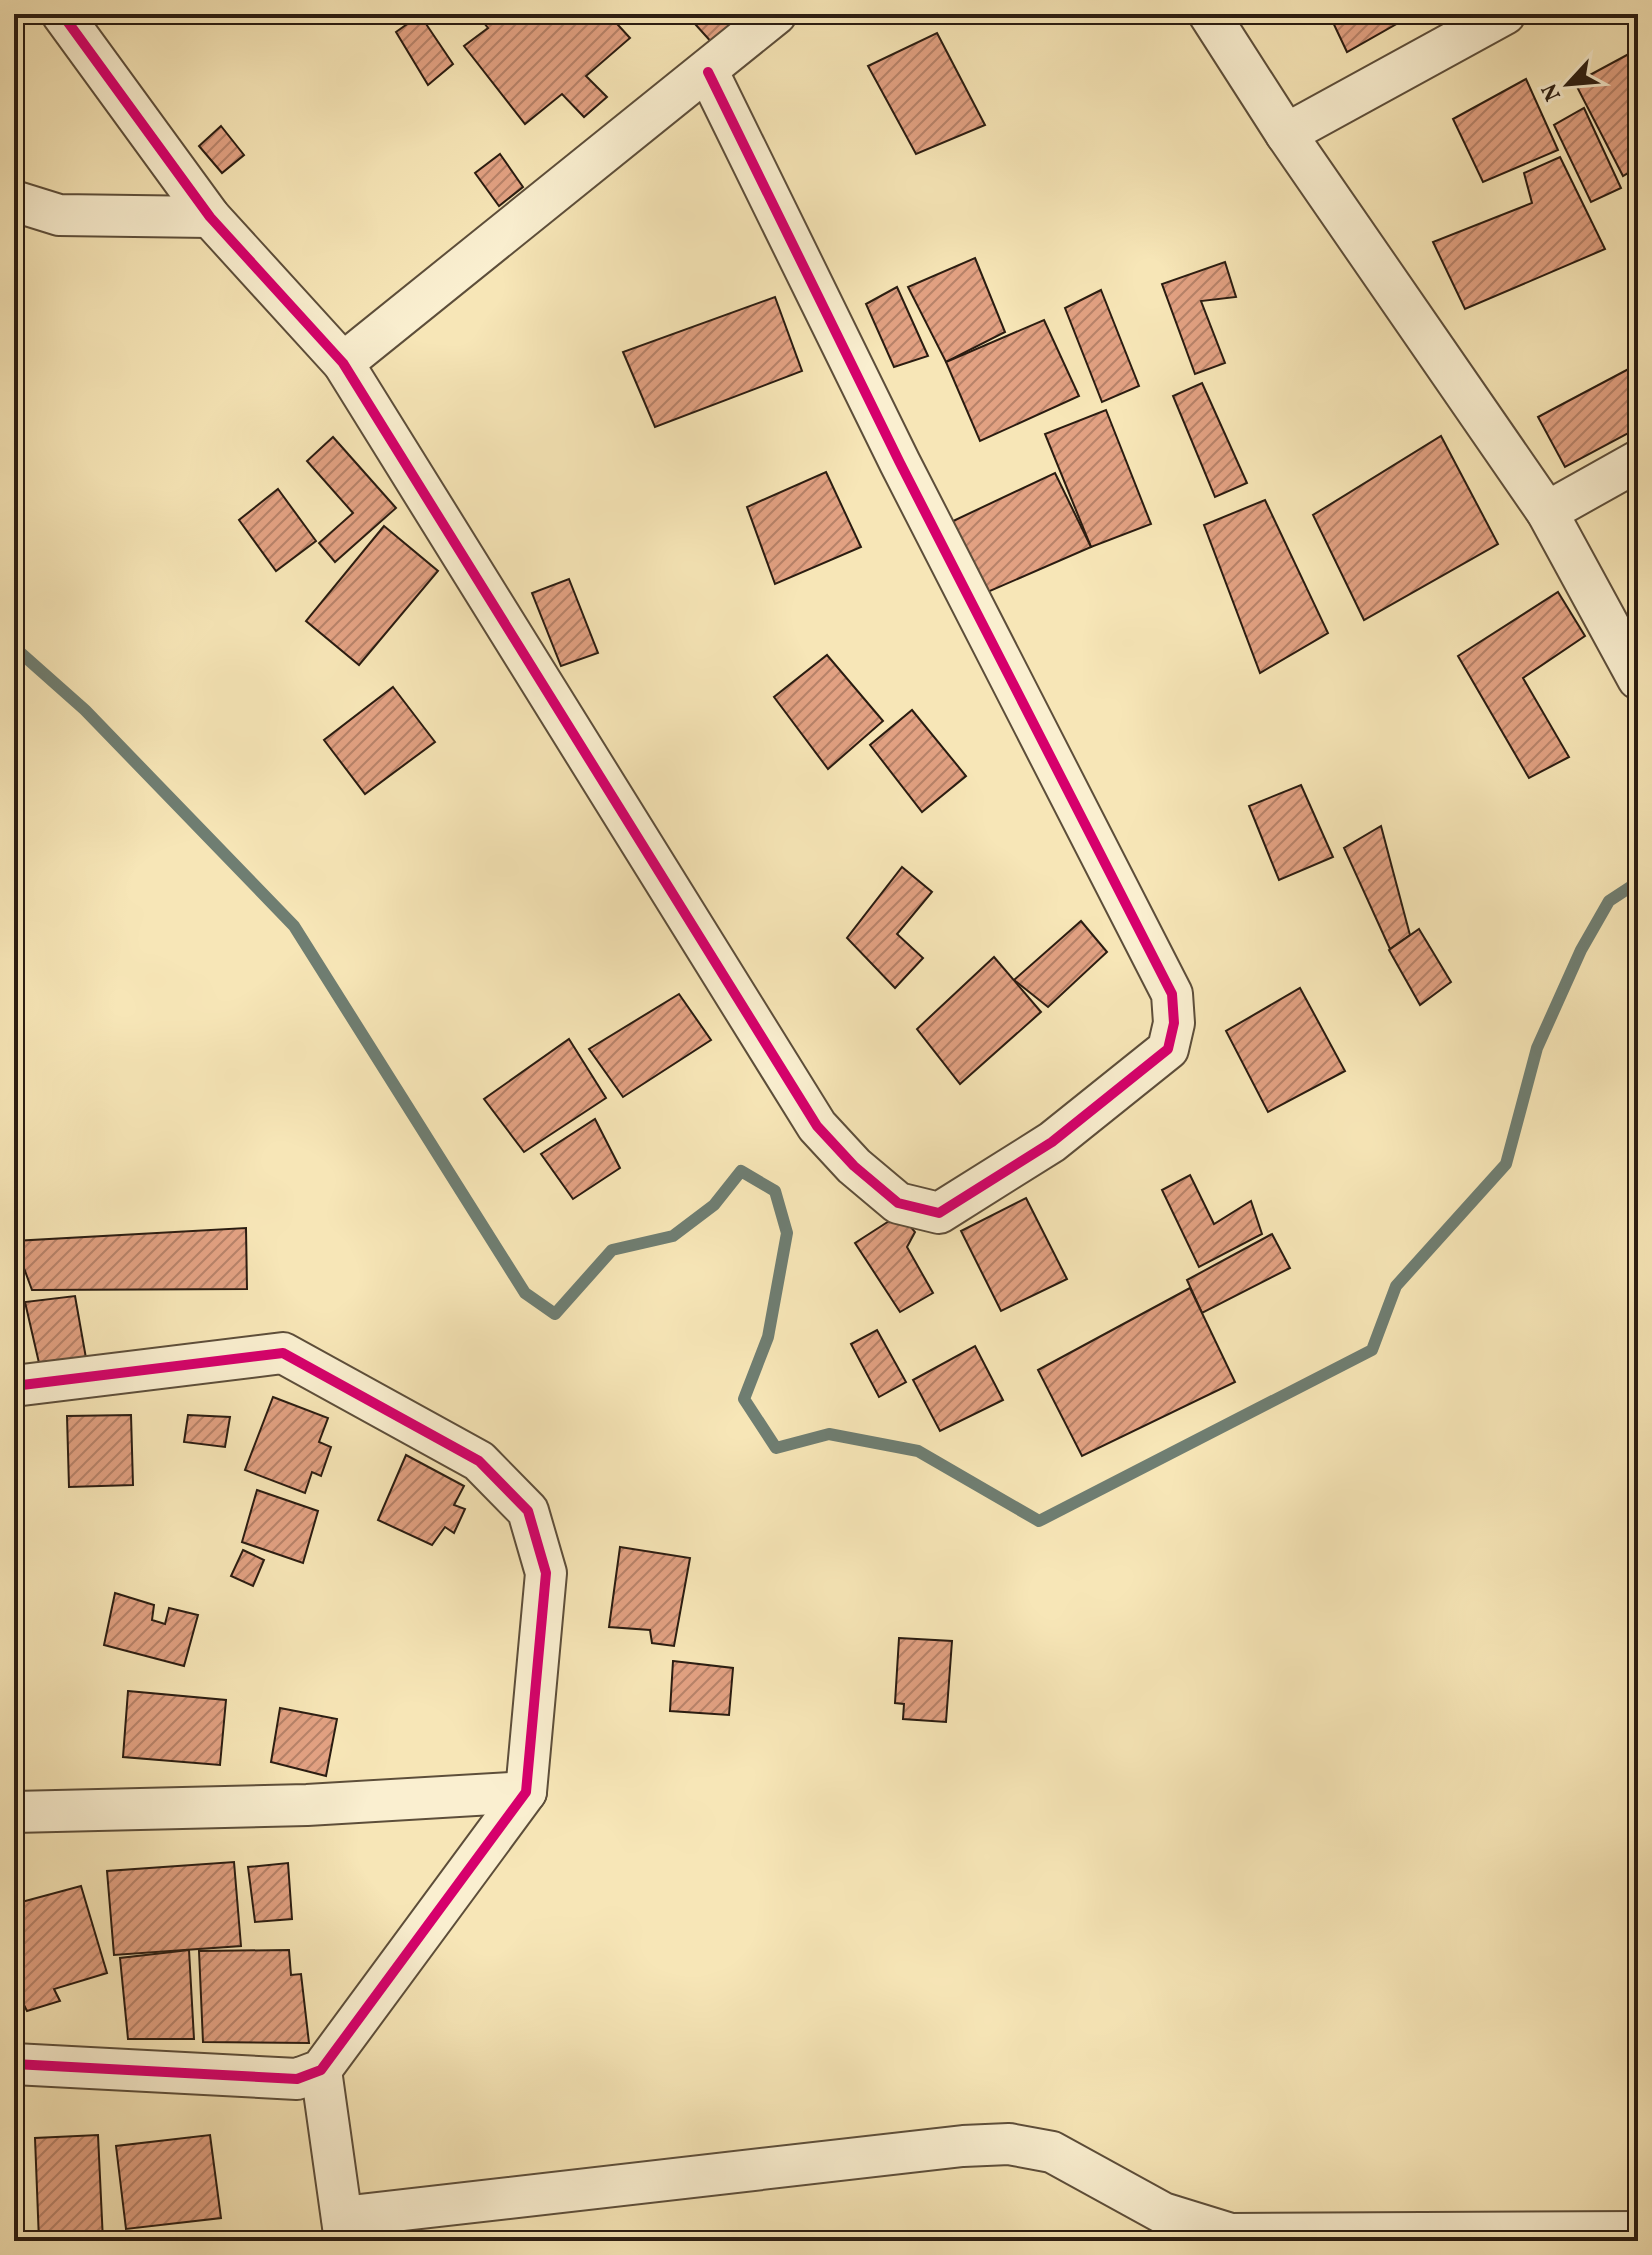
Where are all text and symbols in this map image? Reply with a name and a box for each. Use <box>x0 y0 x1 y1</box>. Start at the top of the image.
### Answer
north arrow <box>1528 44 1608 124</box>
text: N <box>1535 78 1570 106</box>

